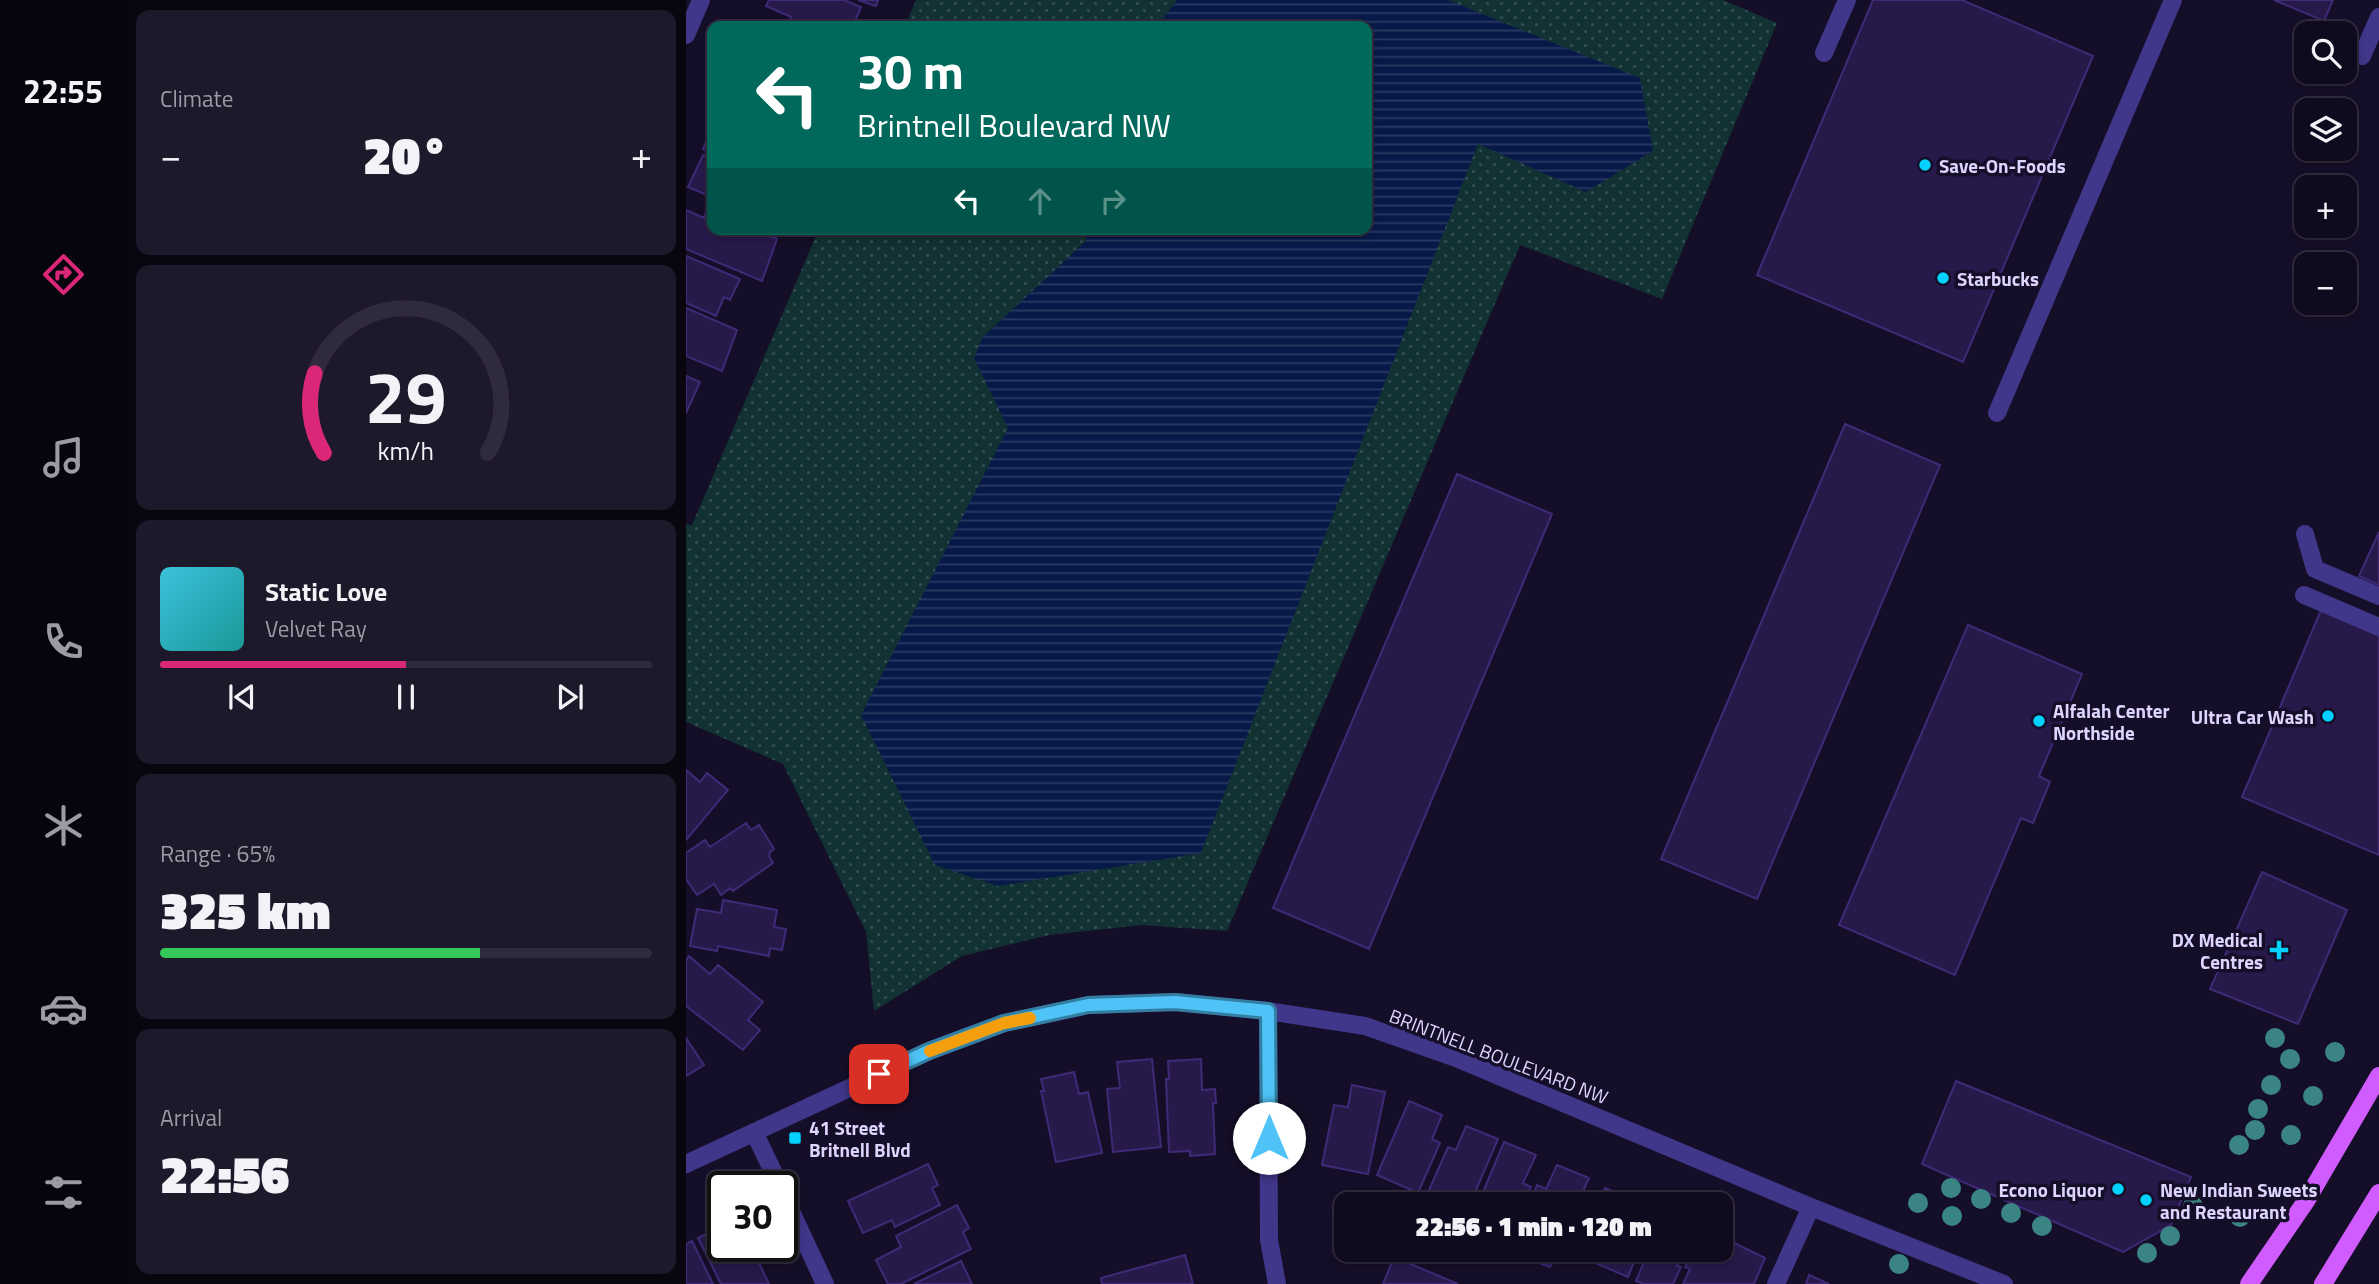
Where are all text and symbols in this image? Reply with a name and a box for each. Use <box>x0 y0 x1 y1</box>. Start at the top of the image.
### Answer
map controls <box>2294 21 2357 315</box>
button: search <box>2294 21 2357 84</box>
text: 30 m <box>857 33 964 108</box>
icon: left <box>742 49 833 140</box>
text: 22:55 <box>23 67 103 115</box>
text: Climate <box>160 81 233 116</box>
button: layers <box>2294 98 2357 161</box>
text: Brintnell Boulevard NW <box>857 101 1171 149</box>
text: 20° <box>363 115 449 194</box>
text: − <box>160 126 181 184</box>
text: + <box>631 126 652 184</box>
place label: Save-On-Foods <box>1939 151 2066 180</box>
marker: Save-On-Foods <box>1917 157 1933 173</box>
button: + <box>2294 175 2357 238</box>
icon: left <box>948 182 986 220</box>
icon: ahead <box>1021 182 1059 220</box>
icon: right <box>1094 182 1132 220</box>
icon: directions <box>39 250 88 299</box>
button: − <box>2294 252 2357 315</box>
place label: Starbucks <box>1957 264 2039 293</box>
marker: Starbucks <box>1935 270 1951 286</box>
text: 29 <box>365 342 447 452</box>
text: km/h <box>378 432 434 470</box>
icon: music <box>39 433 88 482</box>
text: Static Love <box>265 572 387 611</box>
text: Velvet Ray <box>265 611 367 646</box>
icon: phone <box>39 617 88 666</box>
icon: previous <box>223 678 261 716</box>
icon: pause <box>387 678 425 716</box>
icon: next <box>551 678 589 716</box>
place label: Alfalah Center Northside <box>2053 696 2170 747</box>
place label: Ultra Car Wash <box>2191 702 2314 731</box>
marker: Ultra Car Wash <box>2320 708 2336 724</box>
marker: Alfalah Center Northside <box>2031 713 2047 729</box>
icon: climate <box>39 801 88 850</box>
text: Range · 65% <box>160 836 275 871</box>
text: 325 km <box>160 870 331 949</box>
place label: DX Medical Centres <box>2172 925 2263 976</box>
marker: DX Medical Centres <box>2269 940 2289 960</box>
icon: car <box>39 984 88 1033</box>
street label: BRINTNELL BOULEVARD NW <box>1385 1001 1613 1111</box>
pin <box>849 1044 909 1104</box>
icon: arrive <box>860 1055 898 1093</box>
text: Arrival <box>160 1100 222 1135</box>
position arrow <box>1232 1101 1306 1175</box>
place label: 41 Street Britnell Blvd <box>809 1113 911 1164</box>
marker: 41 Street Britnell Blvd <box>787 1130 803 1146</box>
text: 22:56 <box>160 1134 289 1213</box>
icon: filters <box>39 1168 88 1217</box>
speed limit sign: 30 <box>707 1171 798 1262</box>
place label: Econo Liquor <box>1998 1175 2104 1204</box>
place label: New Indian Sweets and Restaurant <box>2160 1175 2317 1226</box>
marker: Econo Liquor <box>2110 1181 2126 1197</box>
marker: New Indian Sweets and Restaurant <box>2138 1192 2154 1208</box>
text: 22:56 · 1 min · 120 m <box>1415 1207 1652 1246</box>

